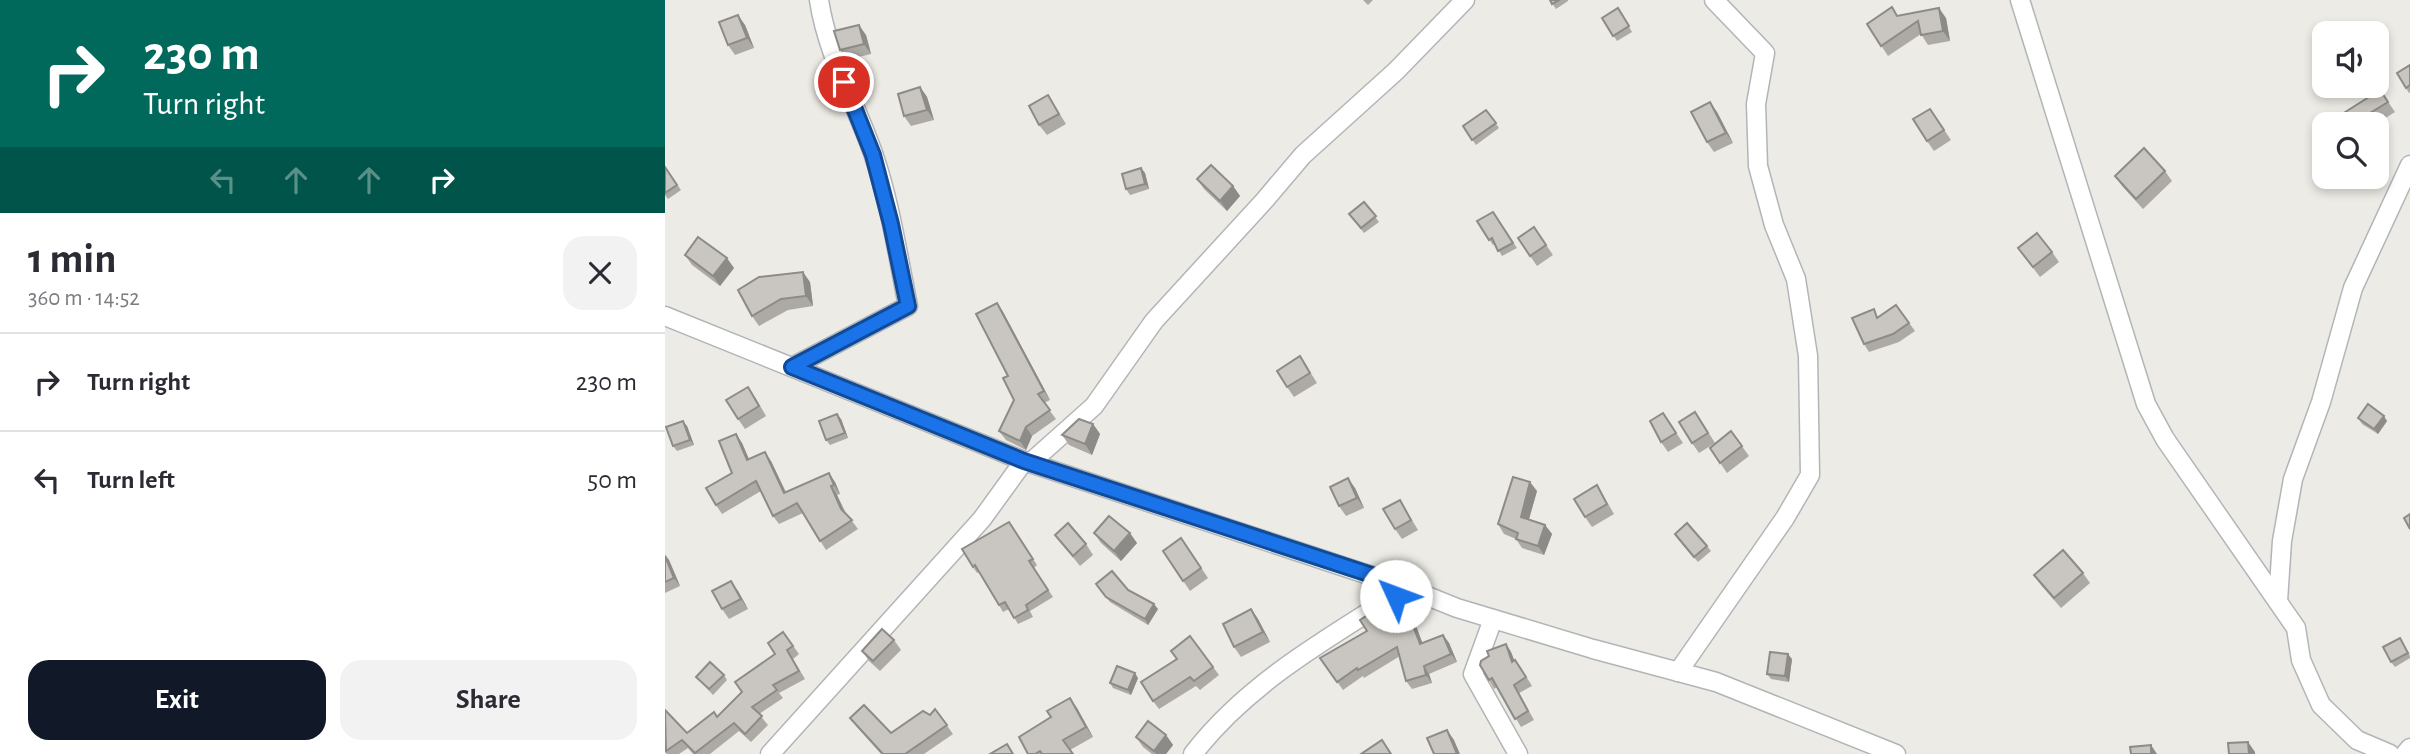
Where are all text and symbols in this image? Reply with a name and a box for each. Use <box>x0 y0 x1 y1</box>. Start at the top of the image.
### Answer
map controls <box>2312 21 2389 189</box>
button: sound <box>2312 21 2389 98</box>
icon: right <box>28 28 119 119</box>
text: 230 m <box>143 30 260 79</box>
pin <box>814 52 874 112</box>
icon: arrive <box>825 63 863 101</box>
text: Turn right <box>143 88 265 120</box>
button: search <box>2312 112 2389 189</box>
icon: left <box>204 161 242 199</box>
icon: ahead <box>277 161 315 199</box>
icon: ahead <box>350 161 388 199</box>
icon: right <box>423 161 461 199</box>
button: close <box>563 236 637 310</box>
text: 1 min <box>28 238 117 280</box>
text: 360 m · 14:52 <box>28 287 140 310</box>
icon: right <box>28 363 66 401</box>
text: Turn right <box>87 369 190 395</box>
text: 230 m <box>576 369 637 395</box>
icon: left <box>28 461 66 499</box>
text: Turn left <box>87 467 175 493</box>
text: 50 m <box>587 467 637 493</box>
position arrow <box>1359 559 1433 633</box>
button: Exit <box>28 660 326 740</box>
button: Share <box>340 660 637 740</box>

